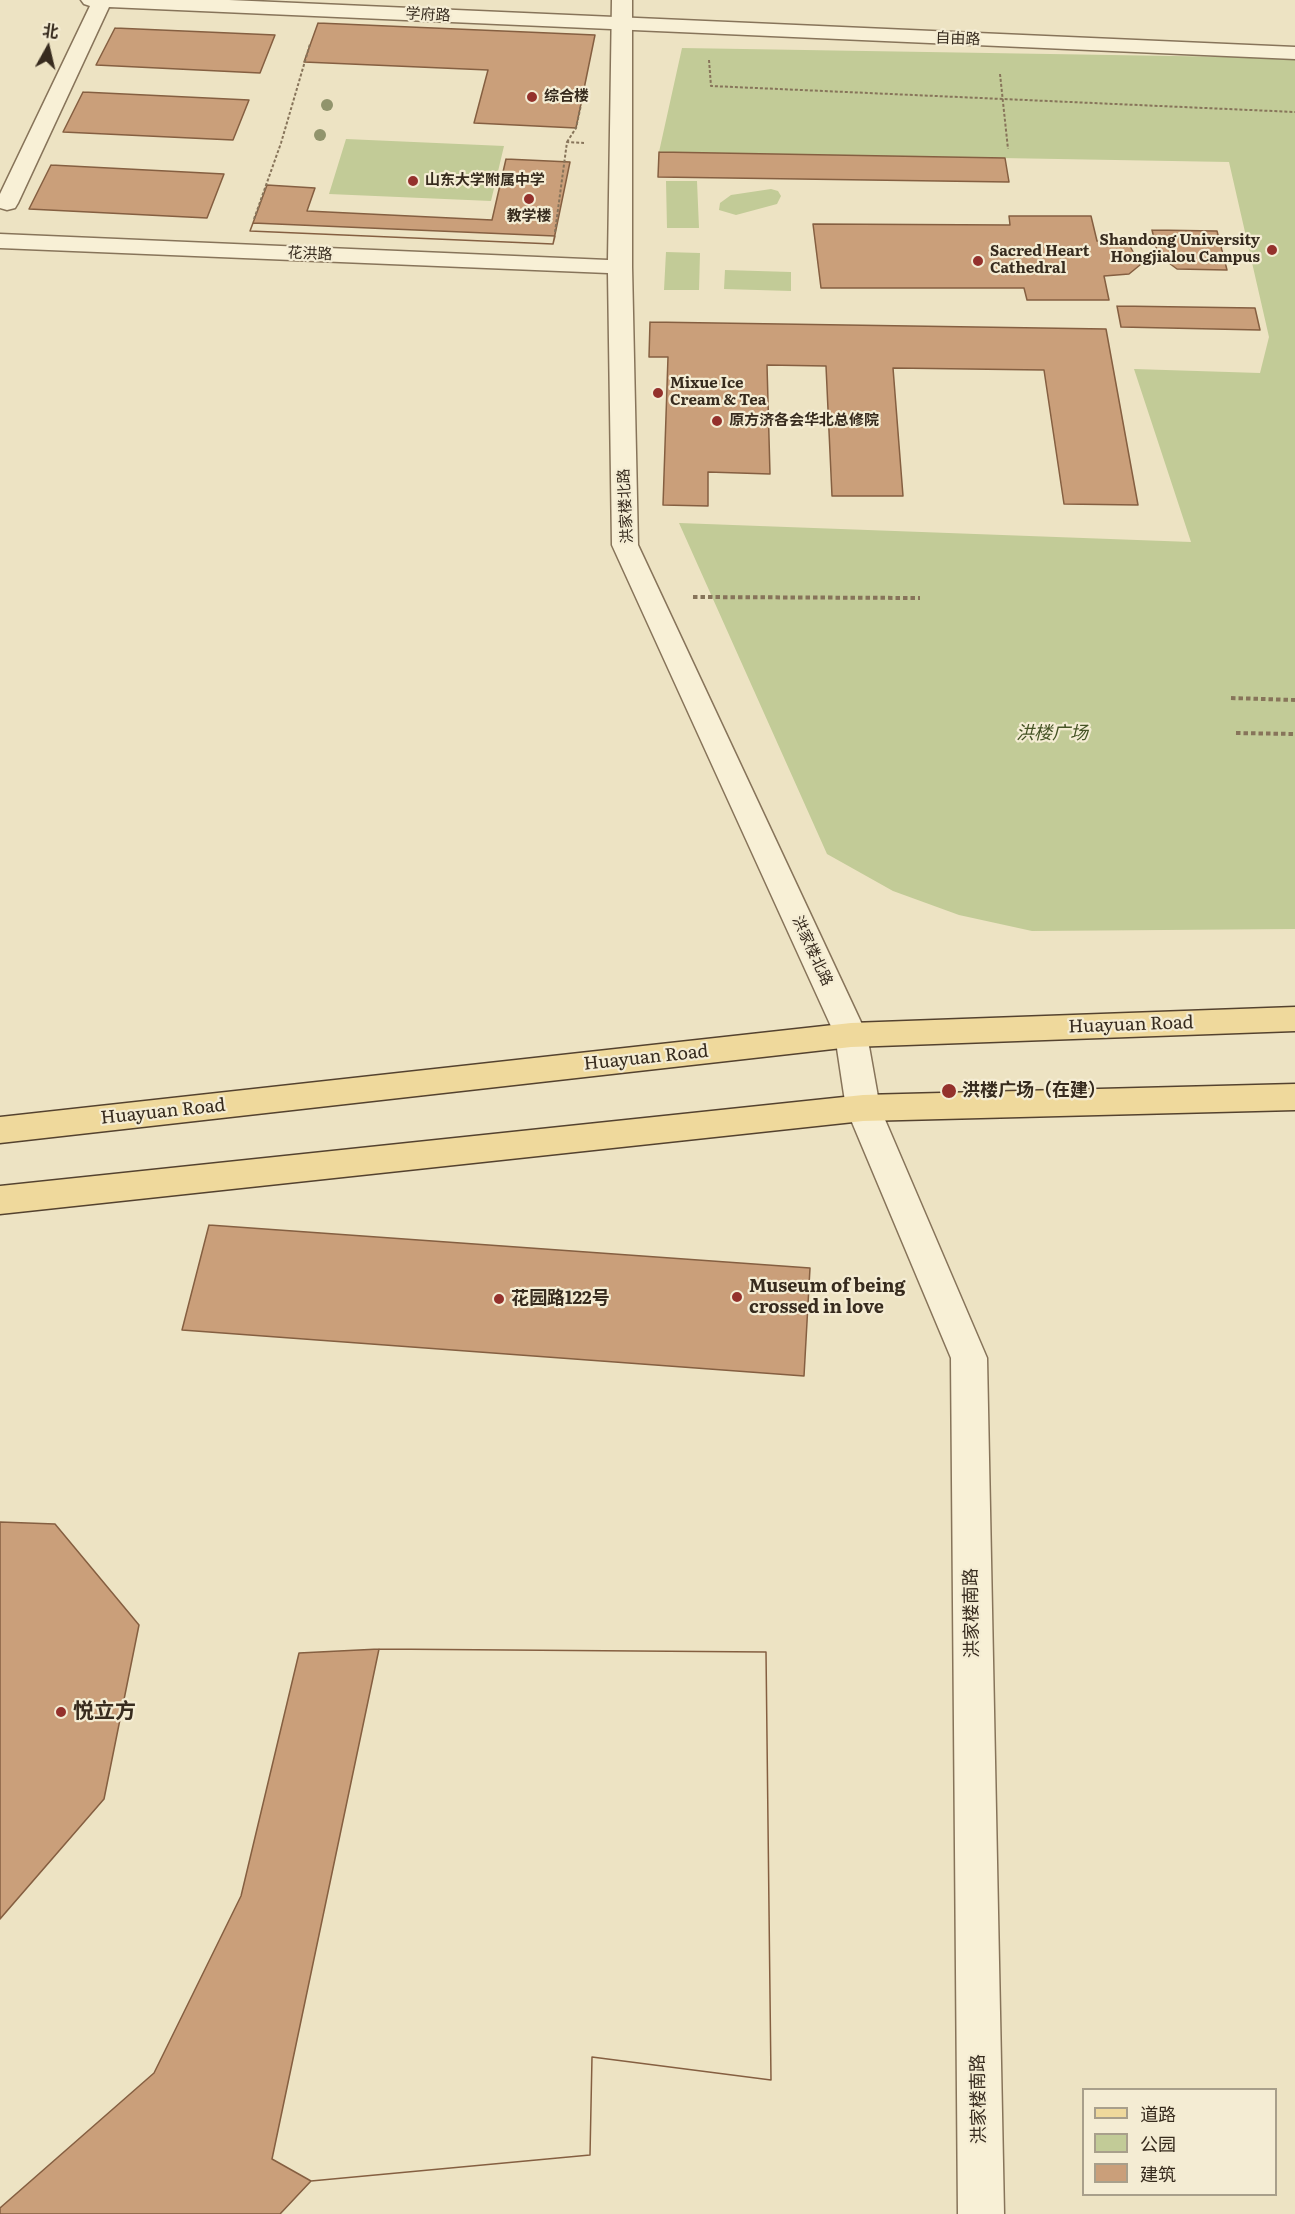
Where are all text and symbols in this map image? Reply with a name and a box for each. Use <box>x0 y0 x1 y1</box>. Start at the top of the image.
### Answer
street label: 学府路 <box>405 5 451 25</box>
text: 北 <box>41 17 60 43</box>
north arrow <box>18 18 78 78</box>
street label: 自由路 <box>935 29 981 49</box>
place label: 综合楼 <box>544 88 589 106</box>
marker: 综合楼 <box>525 90 539 104</box>
place label: 山东大学附属中学 <box>425 172 545 190</box>
marker: 山东大学附属中学 <box>406 174 420 188</box>
marker: 教学楼 <box>522 192 536 206</box>
place label: 教学楼 <box>507 208 551 226</box>
place label: Shandong University Hongjialou Campus <box>1100 232 1260 267</box>
place label: Sacred Heart Cathedral <box>990 243 1089 278</box>
marker: Shandong University Hongjialou Campus <box>1265 243 1279 257</box>
street label: 花洪路 <box>287 244 333 264</box>
marker: Sacred Heart Cathedral <box>971 254 985 268</box>
place label: Mixue Ice Cream & Tea <box>670 375 766 410</box>
marker: Mixue Ice Cream & Tea <box>651 386 665 400</box>
place label: 原方济各会华北总修院 <box>729 412 879 430</box>
marker: 原方济各会华北总修院 <box>710 414 724 428</box>
street label: 洪家楼北路 <box>615 468 637 544</box>
park label: 洪楼广场 <box>1016 723 1088 745</box>
street label: 洪家楼北路 <box>788 913 836 989</box>
street label: Huayuan Road <box>1068 1012 1194 1038</box>
street label: Huayuan Road <box>583 1041 709 1075</box>
place label: 洪楼广场（在建） <box>962 1080 1106 1102</box>
marker: 洪楼广场（在建） <box>940 1082 958 1100</box>
street label: Huayuan Road <box>100 1095 226 1129</box>
place label: Museum of being crossed in love <box>749 1276 905 1318</box>
place label: 花园路122号 <box>511 1288 610 1310</box>
marker: Museum of being crossed in love <box>730 1290 744 1304</box>
marker: 花园路122号 <box>492 1292 506 1306</box>
street label: 洪家楼南路 <box>960 1568 984 1658</box>
place label: 悦立方 <box>73 1699 136 1725</box>
marker: 悦立方 <box>54 1705 68 1719</box>
street label: 洪家楼南路 <box>967 2054 991 2144</box>
legend <box>1082 2088 1277 2196</box>
text: 道路 <box>1140 2100 1176 2127</box>
text: 公园 <box>1140 2130 1176 2157</box>
text: 建筑 <box>1140 2160 1176 2187</box>

